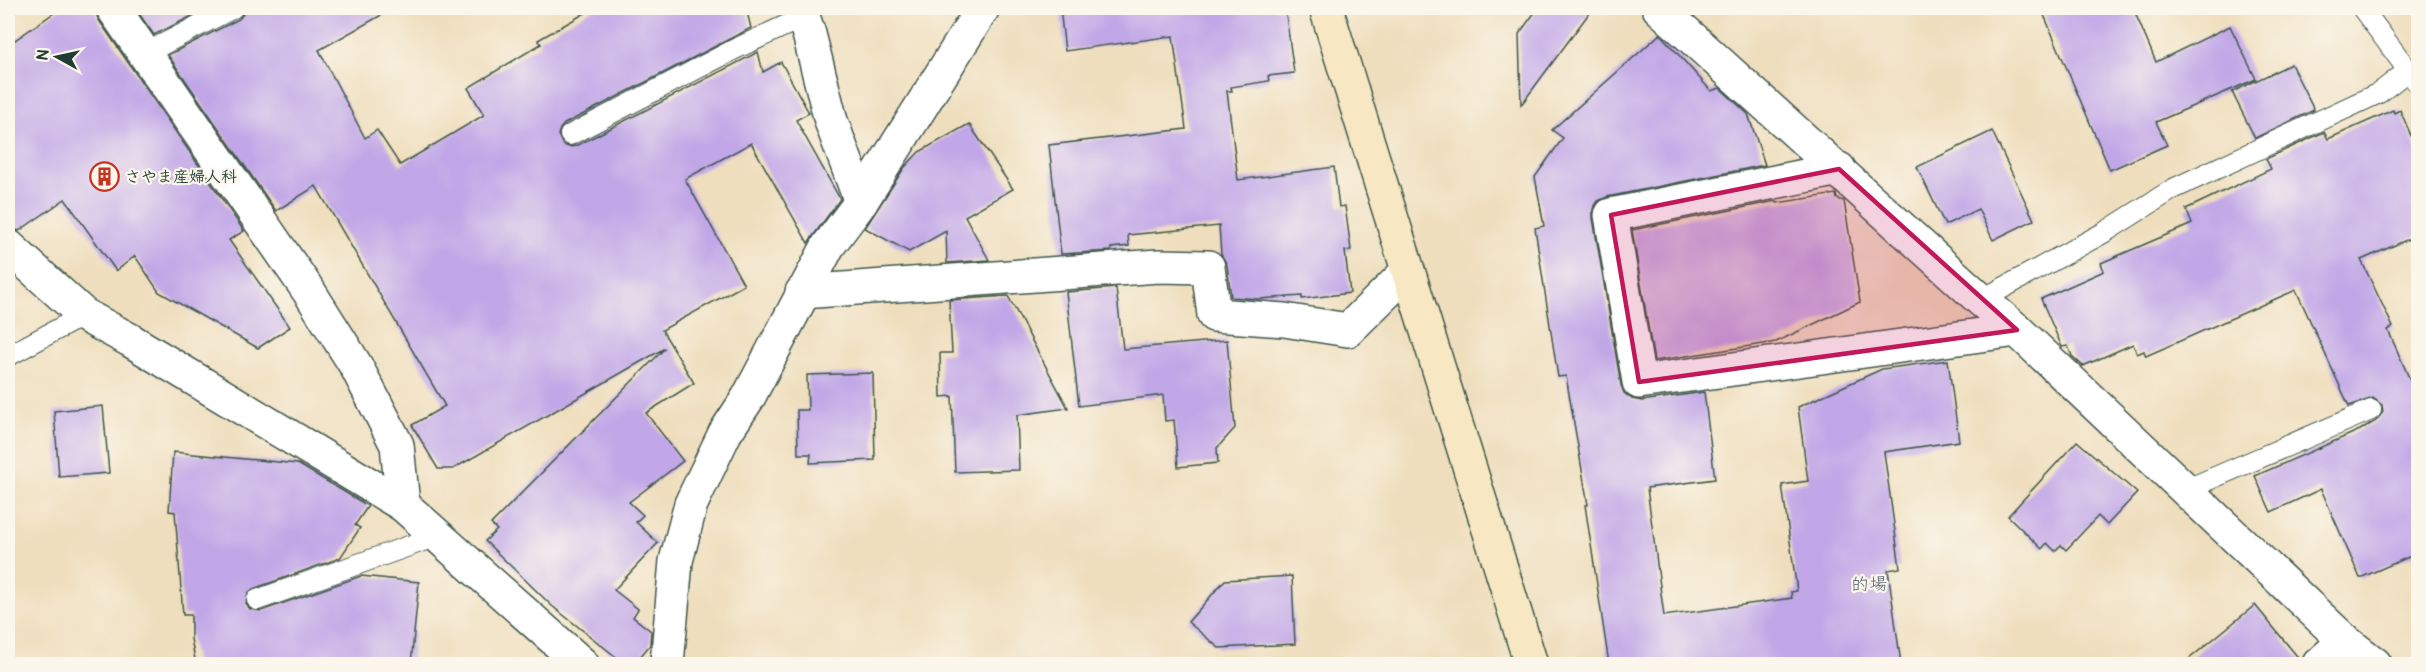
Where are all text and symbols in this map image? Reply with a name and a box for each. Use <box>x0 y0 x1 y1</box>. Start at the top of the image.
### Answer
north arrow <box>27 27 87 87</box>
text: N <box>32 48 54 62</box>
building icon: さやま産婦人科 <box>88 160 120 192</box>
place label: さやま産婦人科 <box>125 167 237 187</box>
district label: 的場 <box>1851 573 1887 596</box>

